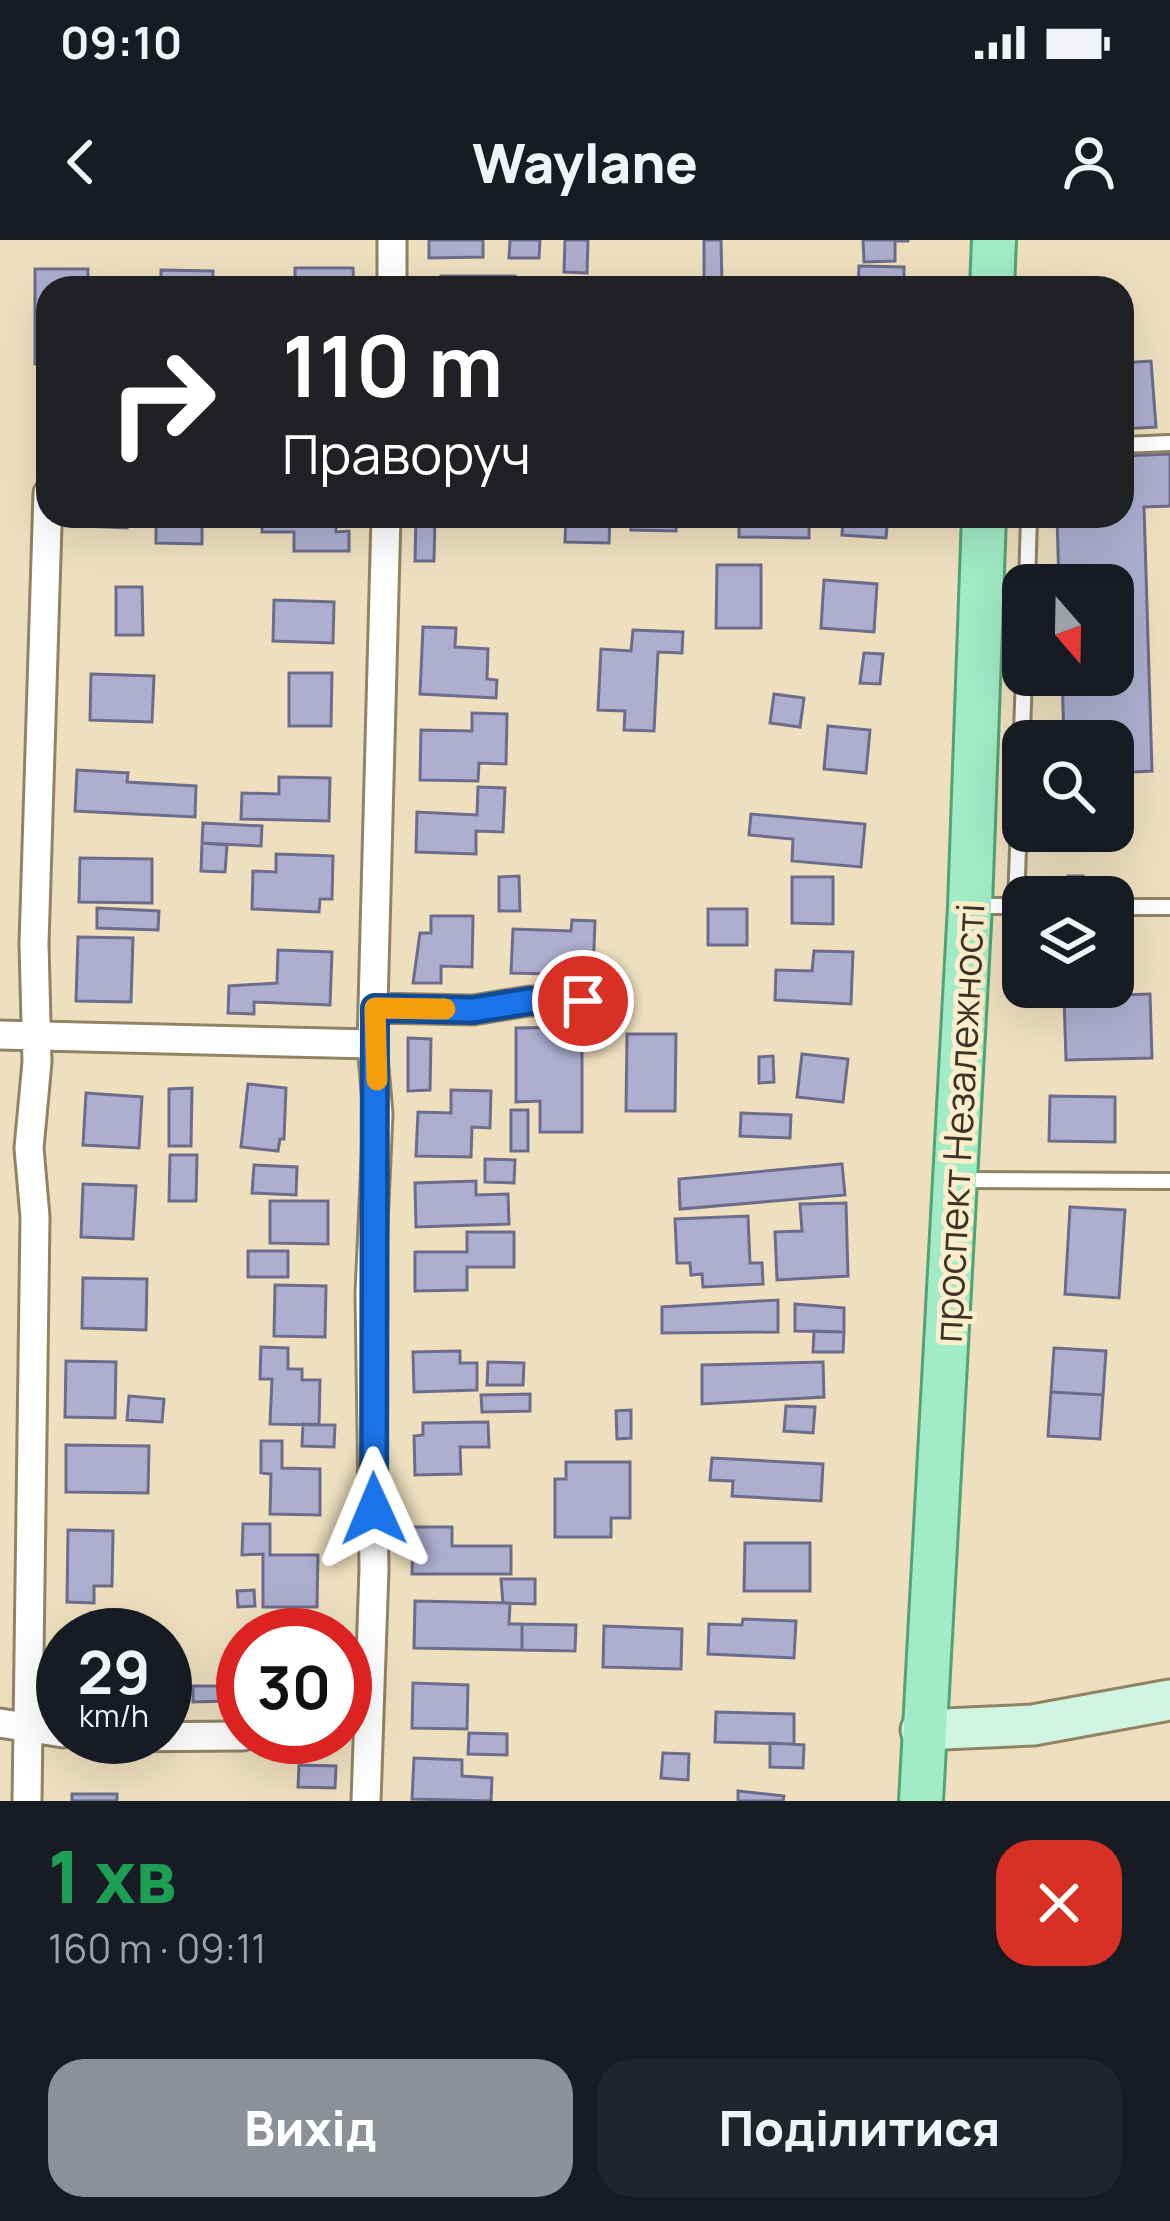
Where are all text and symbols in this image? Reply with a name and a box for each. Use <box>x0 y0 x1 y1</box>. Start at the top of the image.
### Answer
text: 09:10 <box>60 11 182 73</box>
text: Waylane <box>472 125 698 199</box>
icon: back <box>48 129 114 195</box>
icon: person <box>1056 129 1122 195</box>
text: 110 m <box>282 307 503 422</box>
icon: right <box>84 324 240 480</box>
text: Праворуч <box>282 416 531 490</box>
north arrow <box>1002 564 1134 696</box>
map controls <box>1002 564 1134 1008</box>
button: search <box>1002 720 1134 852</box>
button: layers <box>1002 876 1134 1008</box>
street label: проспект Незалежності <box>920 902 996 1344</box>
pin <box>532 950 634 1052</box>
icon: arrive <box>550 968 616 1034</box>
position arrow <box>311 1446 437 1572</box>
speed limit sign: 30 <box>216 1608 372 1764</box>
text: 29 <box>77 1630 151 1712</box>
text: km/h <box>79 1695 149 1736</box>
text: 1 хв <box>48 1826 176 1925</box>
button: close <box>996 1840 1122 1966</box>
text: 160 m · 09:11 <box>48 1921 267 1975</box>
button: Вихід <box>48 2059 573 2197</box>
button: Поділитися <box>597 2059 1122 2197</box>

